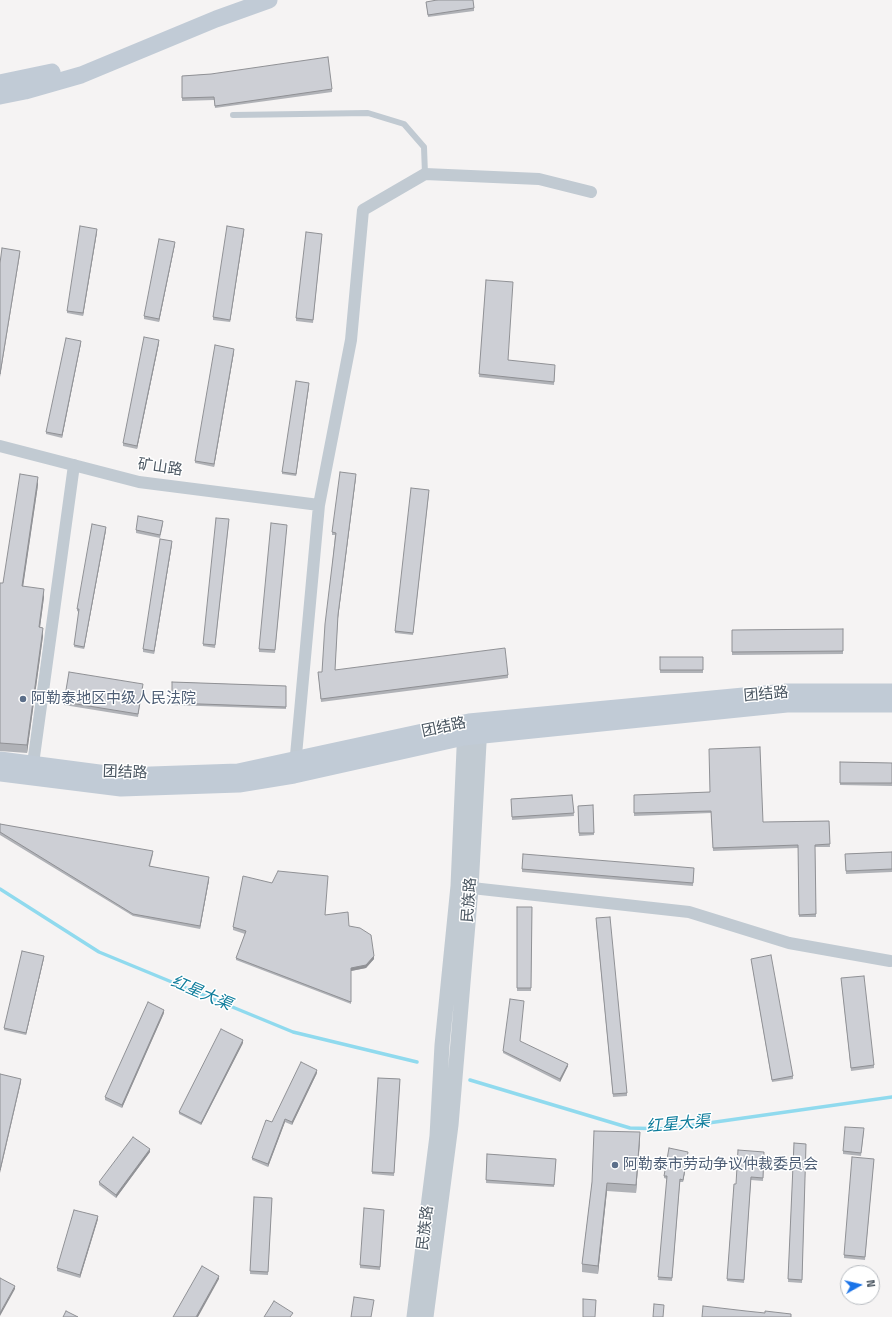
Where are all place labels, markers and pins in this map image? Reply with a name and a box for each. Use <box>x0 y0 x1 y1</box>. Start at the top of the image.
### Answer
place label: 阿勒泰地区中级人民法院 <box>31 690 196 708</box>
marker: 阿勒泰地区中级人民法院 <box>18 694 28 704</box>
place label: 阿勒泰市劳动争议仲裁委员会 <box>623 1156 818 1174</box>
marker: 阿勒泰市劳动争议仲裁委员会 <box>610 1160 620 1170</box>

